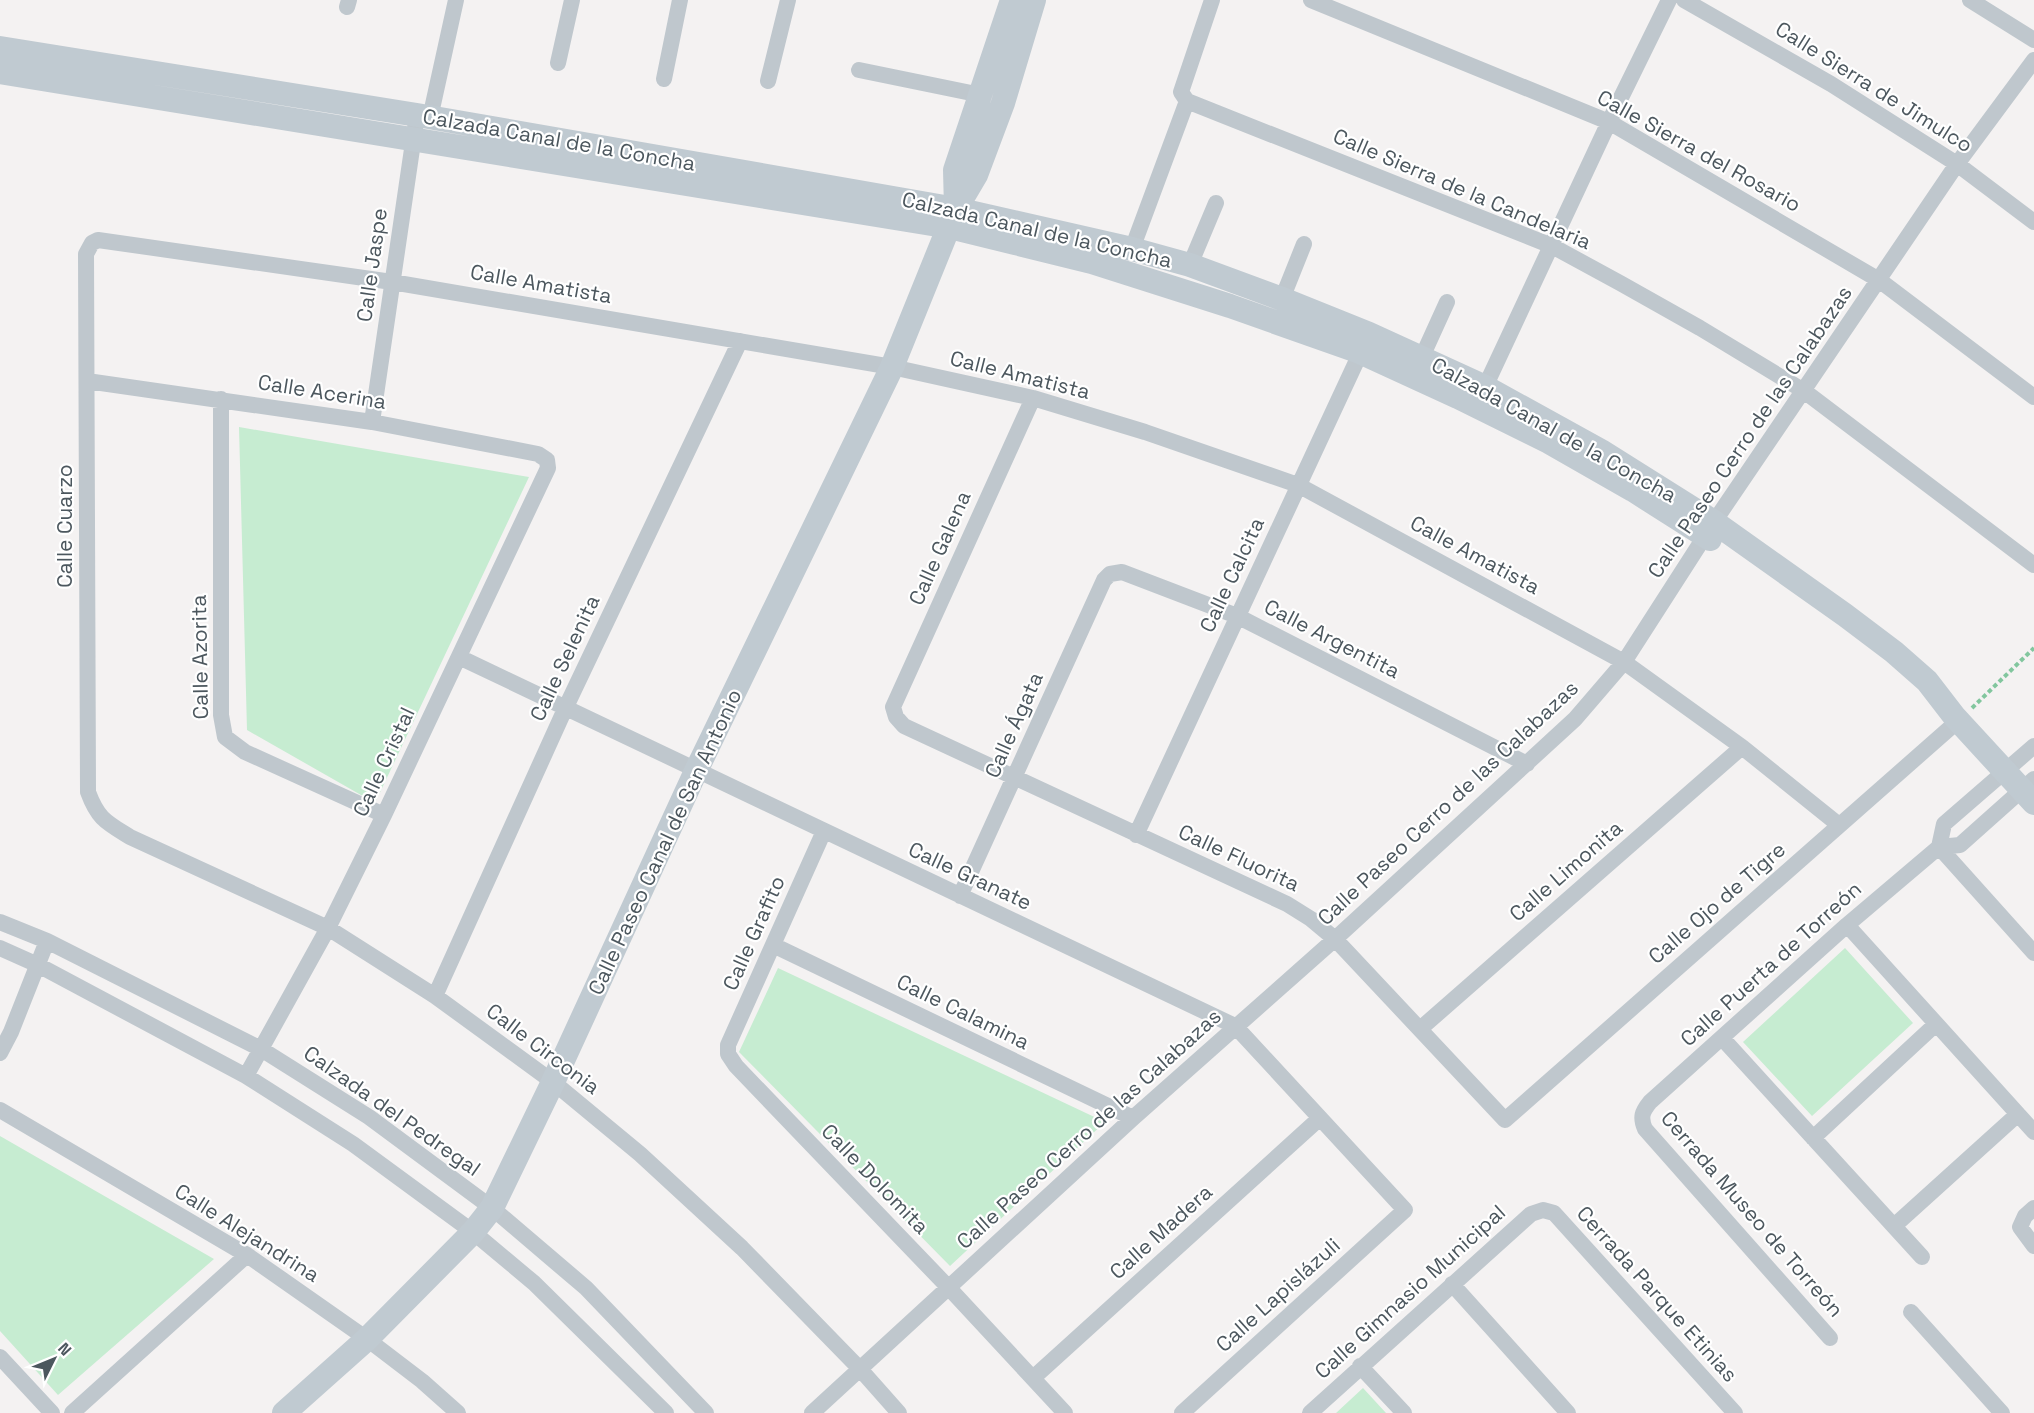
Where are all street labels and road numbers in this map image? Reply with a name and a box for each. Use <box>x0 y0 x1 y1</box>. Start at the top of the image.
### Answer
street label: Calle Sierra de Jimulco <box>1771 15 1978 158</box>
street label: Calle Sierra del Rosario <box>1593 83 1806 218</box>
street label: Calzada Canal de la Concha <box>421 102 697 177</box>
street label: Calle Sierra de la Candelaria <box>1329 122 1595 255</box>
street label: Calzada Canal de la Concha <box>899 185 1175 274</box>
street label: Calle Jaspe <box>350 206 393 324</box>
street label: Calle Amatista <box>468 258 614 309</box>
street label: Calle Paseo Cerro de las Calabazas <box>1641 280 1858 583</box>
street label: Calle Amatista <box>947 344 1093 405</box>
street label: Calzada Canal de la Concha <box>1427 351 1682 508</box>
street label: Calle Acerina <box>256 368 388 415</box>
street label: Calle Cuarzo <box>51 464 78 588</box>
street label: Calle Galena <box>902 487 977 609</box>
street label: Calle Amatista <box>1406 509 1545 600</box>
street label: Calle Calcita <box>1193 513 1270 637</box>
street label: Calle Selenita <box>524 590 606 725</box>
street label: Calle Argentita <box>1260 593 1405 684</box>
street label: Calle Azorita <box>185 594 214 720</box>
street label: Calle Ágata <box>978 668 1049 782</box>
street label: Calle Paseo Cerro de las Calabazas <box>1312 674 1584 931</box>
street label: Calle Paseo Canal de San Antonio <box>582 685 747 999</box>
street label: Calle Cristal <box>346 703 421 821</box>
street label: Calle Limonita <box>1504 814 1628 927</box>
street label: Calle Fluorita <box>1174 818 1304 897</box>
street label: Calle Granate <box>904 835 1036 916</box>
street label: Calle Ojo de Tigre <box>1643 836 1791 970</box>
street label: Calle Grafito <box>716 871 791 994</box>
street label: Calle Puerta de Torreón <box>1675 875 1867 1052</box>
street label: Calle Calamina <box>892 968 1034 1055</box>
street label: Calle Circonia <box>481 997 606 1100</box>
street label: Calle Paseo Cerro de las Calabazas <box>951 1003 1227 1255</box>
street label: Calzada del Pedregal <box>299 1039 486 1182</box>
street label: Cerrada Museo de Torreón <box>1655 1105 1849 1322</box>
street label: Calle Dolomita <box>816 1118 935 1240</box>
street label: Calle Alejandrina <box>170 1177 325 1288</box>
street label: Calle Madera <box>1104 1178 1218 1285</box>
street label: Calle Gimnasio Municipal <box>1309 1199 1511 1385</box>
street label: Cerrada Parque Etinias <box>1571 1200 1744 1387</box>
street label: Calle Lapislázuli <box>1210 1232 1346 1358</box>

